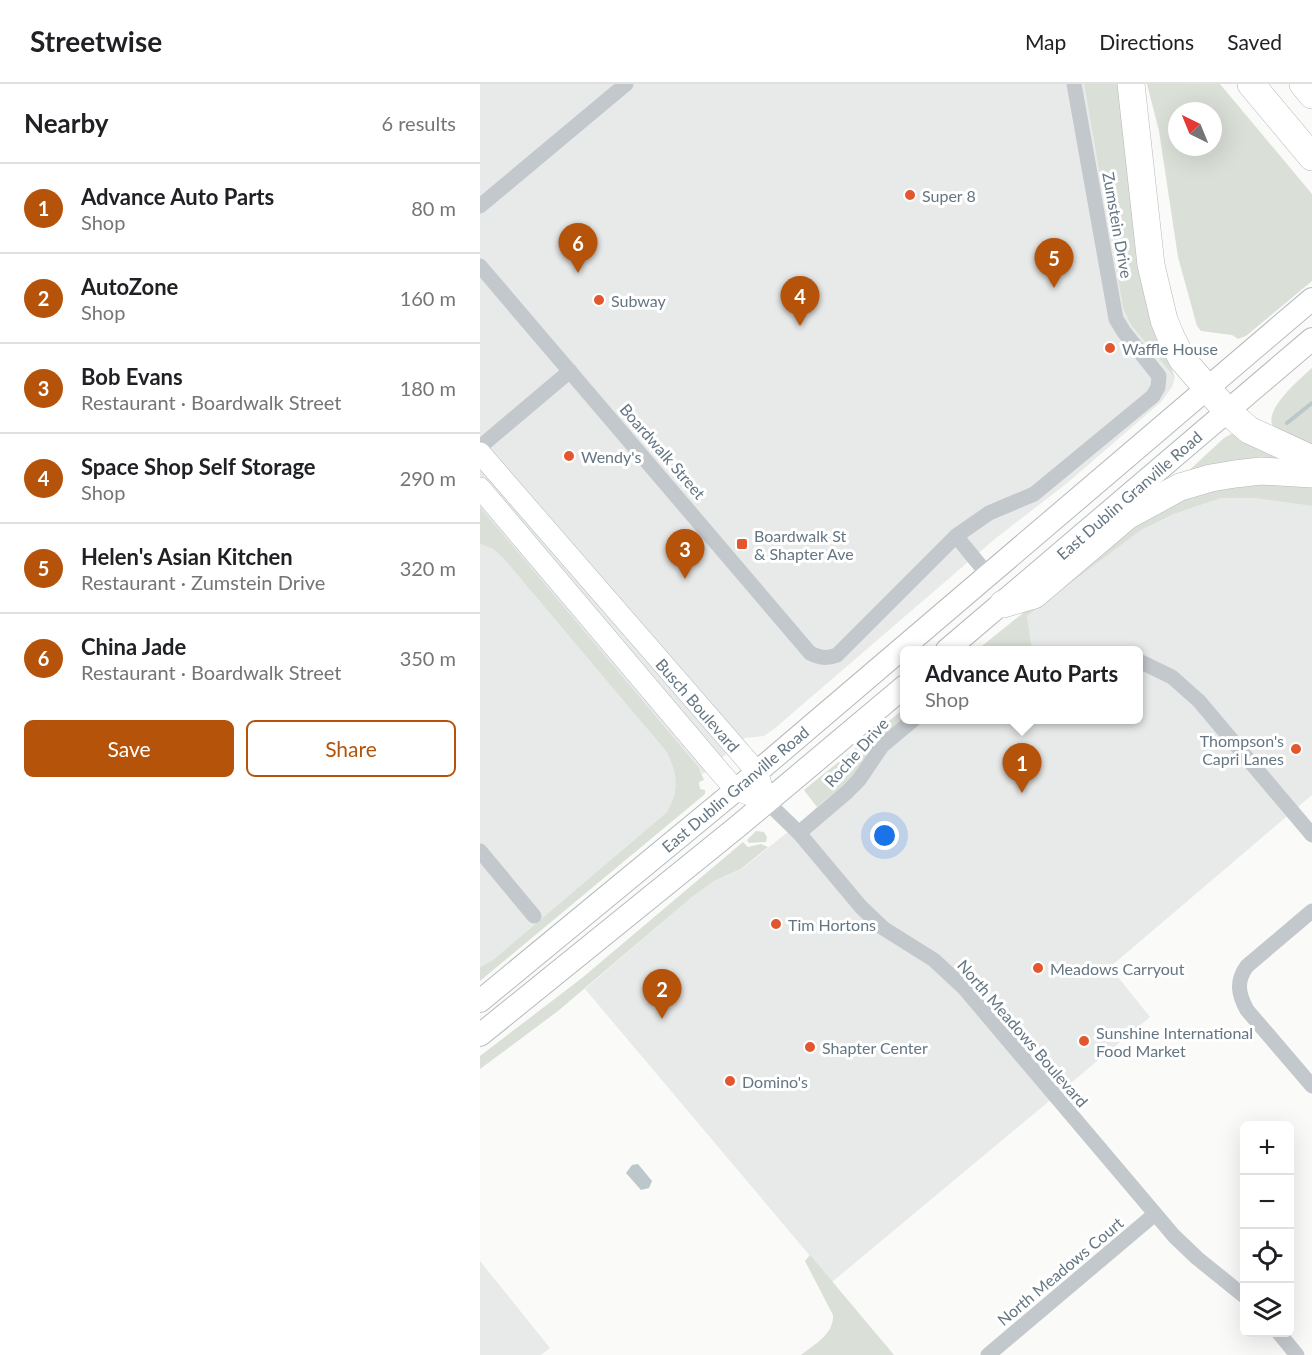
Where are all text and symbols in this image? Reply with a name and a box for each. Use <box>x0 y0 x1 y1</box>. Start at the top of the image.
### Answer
text: Streetwise <box>30 24 162 58</box>
text: Map <box>1025 29 1066 54</box>
text: Directions <box>1099 29 1194 54</box>
text: Saved <box>1227 29 1282 54</box>
north arrow <box>1168 102 1222 156</box>
text: Nearby <box>24 107 109 139</box>
text: 6 results <box>381 111 456 135</box>
street label: Zumstein Drive <box>1099 170 1137 280</box>
text: Advance Auto Parts <box>81 183 274 210</box>
place label: Super 8 <box>922 186 976 205</box>
marker: Super 8 <box>903 188 917 202</box>
text: 1 <box>38 196 49 220</box>
text: 80 m <box>411 196 456 220</box>
text: Shop <box>81 210 125 234</box>
pin: 6 <box>558 224 598 273</box>
pin: 5 <box>1034 238 1074 288</box>
text: AutoZone <box>81 273 178 300</box>
pin: 4 <box>780 276 820 326</box>
text: 2 <box>38 286 49 310</box>
text: 160 m <box>400 286 456 310</box>
place label: Subway <box>611 291 667 310</box>
marker: Subway <box>592 293 606 307</box>
text: Shop <box>81 300 125 324</box>
place label: Waffle House <box>1122 339 1218 358</box>
marker: Waffle House <box>1103 341 1117 355</box>
text: Bob Evans <box>81 363 183 390</box>
text: 3 <box>38 376 49 400</box>
text: 180 m <box>400 376 456 400</box>
text: Restaurant · Boardwalk Street <box>81 390 341 414</box>
street label: Boardwalk Street <box>616 399 710 503</box>
street label: East Dublin Granville Road <box>1053 427 1205 563</box>
place label: Wendy's <box>581 447 641 466</box>
marker: Wendy's <box>562 449 576 463</box>
text: Space Shop Self Storage <box>81 453 316 480</box>
text: 4 <box>38 466 49 490</box>
text: 290 m <box>400 466 456 490</box>
text: Shop <box>81 480 125 504</box>
place label: Boardwalk St & Shapter Ave <box>754 526 854 563</box>
pin: 3 <box>666 530 704 579</box>
marker: Boardwalk St & Shapter Ave <box>735 537 749 551</box>
text: Helen's Asian Kitchen <box>81 543 293 570</box>
text: 5 <box>38 556 49 580</box>
text: 320 m <box>400 556 456 580</box>
text: Restaurant · Zumstein Drive <box>81 570 325 594</box>
text: China Jade <box>81 633 186 660</box>
text: 6 <box>38 646 49 670</box>
text: 350 m <box>400 646 456 670</box>
popup <box>900 646 1143 724</box>
street label: Busch Boulevard <box>652 654 744 756</box>
text: Restaurant · Boardwalk Street <box>81 660 341 684</box>
text: Advance Auto Parts <box>925 660 1118 687</box>
text: Shop <box>925 687 969 711</box>
street label: Roche Drive <box>820 714 892 790</box>
button: Save <box>24 720 234 777</box>
button: Share <box>246 720 456 777</box>
street label: East Dublin Granville Road <box>658 722 812 856</box>
place label: Thompson's Capri Lanes <box>1200 731 1284 768</box>
marker: Thompson's Capri Lanes <box>1289 742 1303 756</box>
pin: 1 <box>1002 744 1042 793</box>
your location <box>870 821 899 850</box>
place label: Tim Hortons <box>788 915 876 934</box>
marker: Tim Hortons <box>769 917 783 931</box>
street label: North Meadows Boulevard <box>954 956 1092 1110</box>
place label: Meadows Carryout <box>1050 959 1185 978</box>
marker: Meadows Carryout <box>1031 961 1045 975</box>
pin: 2 <box>642 970 681 1019</box>
place label: Sunshine International Food Market <box>1096 1023 1253 1060</box>
marker: Sunshine International Food Market <box>1077 1034 1091 1048</box>
place label: Shapter Center <box>822 1038 928 1057</box>
marker: Shapter Center <box>803 1040 817 1054</box>
place label: Domino's <box>742 1072 808 1091</box>
marker: Domino's <box>723 1074 737 1088</box>
map controls <box>1240 1121 1294 1337</box>
button: + <box>1240 1121 1294 1175</box>
button: − <box>1240 1175 1294 1229</box>
street label: North Meadows Court <box>993 1213 1127 1329</box>
button: locate <box>1240 1229 1294 1283</box>
button: layers <box>1240 1283 1294 1337</box>

